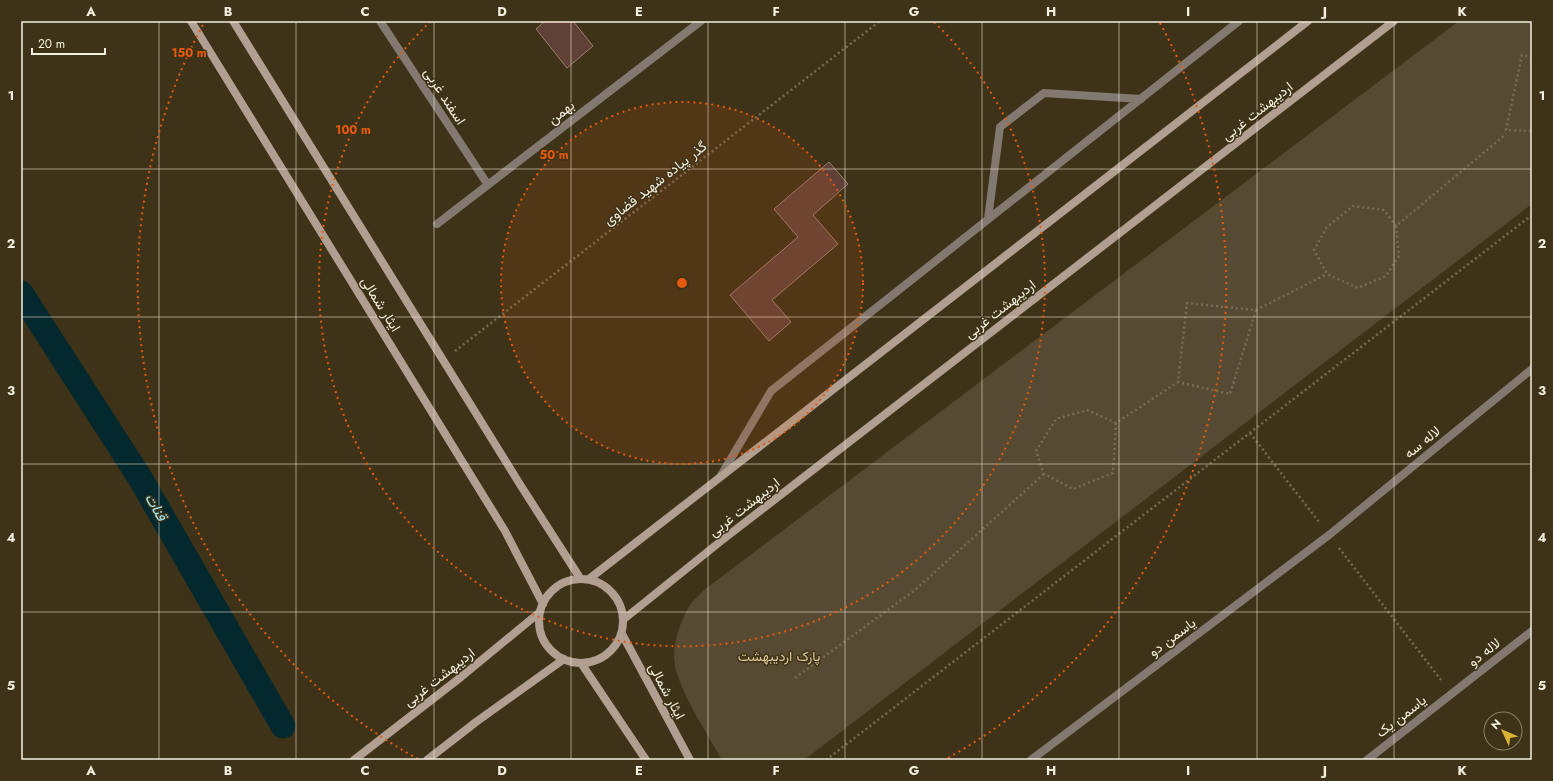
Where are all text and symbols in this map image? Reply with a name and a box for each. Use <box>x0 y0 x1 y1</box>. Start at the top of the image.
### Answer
text: A <box>85 2 96 21</box>
text: B <box>224 2 233 21</box>
text: C <box>360 2 370 21</box>
text: D <box>497 2 507 21</box>
text: E <box>635 2 643 21</box>
text: F <box>772 2 780 21</box>
text: G <box>909 2 920 21</box>
text: H <box>1046 2 1056 21</box>
text: I <box>1186 2 1190 21</box>
text: J <box>1320 2 1327 21</box>
text: K <box>1457 2 1467 21</box>
scale bar <box>32 30 105 56</box>
text: 20 m <box>38 35 65 53</box>
text: 150 m <box>171 44 207 62</box>
street label: اسفند غربی <box>419 64 471 128</box>
street label: اردیبهشت غربی <box>1217 77 1297 145</box>
text: 1 <box>8 86 14 105</box>
text: 1 <box>1539 86 1545 105</box>
street label: بهمن <box>543 95 579 129</box>
text: 100 m <box>335 121 371 139</box>
street label: گذر پیاده شهید قضاوی <box>599 136 711 230</box>
text: 50 m <box>539 146 569 164</box>
text: 2 <box>7 234 15 253</box>
text: 2 <box>1538 234 1546 253</box>
street label: ایثار شمالی <box>356 273 406 335</box>
street label: اردیبهشت غربی <box>960 275 1040 343</box>
centre of rings <box>675 276 689 290</box>
text: 3 <box>7 381 15 400</box>
text: 3 <box>1538 381 1546 400</box>
street label: لاله سه <box>1399 421 1445 463</box>
street label: اردیبهشت غربی <box>704 473 784 541</box>
water label: قنات <box>139 489 173 526</box>
text: 4 <box>6 528 16 547</box>
text: 4 <box>1537 528 1547 547</box>
street label: یاسمن دو <box>1144 613 1200 661</box>
street label: لاله دو <box>1464 633 1504 671</box>
street label: اردیبهشت غربی <box>399 643 479 711</box>
park label: پارک اردیبهشت <box>738 646 820 666</box>
street label: ایثار شمالی <box>644 659 690 723</box>
text: 5 <box>7 676 15 695</box>
text: 5 <box>1538 676 1546 695</box>
street label: یاسمن یک <box>1372 690 1430 742</box>
north arrow <box>1483 711 1523 751</box>
text: N <box>1487 715 1505 733</box>
text: A <box>85 761 96 780</box>
text: B <box>224 761 233 780</box>
text: C <box>360 761 370 780</box>
text: D <box>497 761 507 780</box>
text: E <box>635 761 643 780</box>
text: F <box>772 761 780 780</box>
text: G <box>909 761 920 780</box>
text: H <box>1046 761 1056 780</box>
text: I <box>1186 761 1190 780</box>
text: J <box>1320 761 1327 780</box>
text: K <box>1457 761 1467 780</box>

